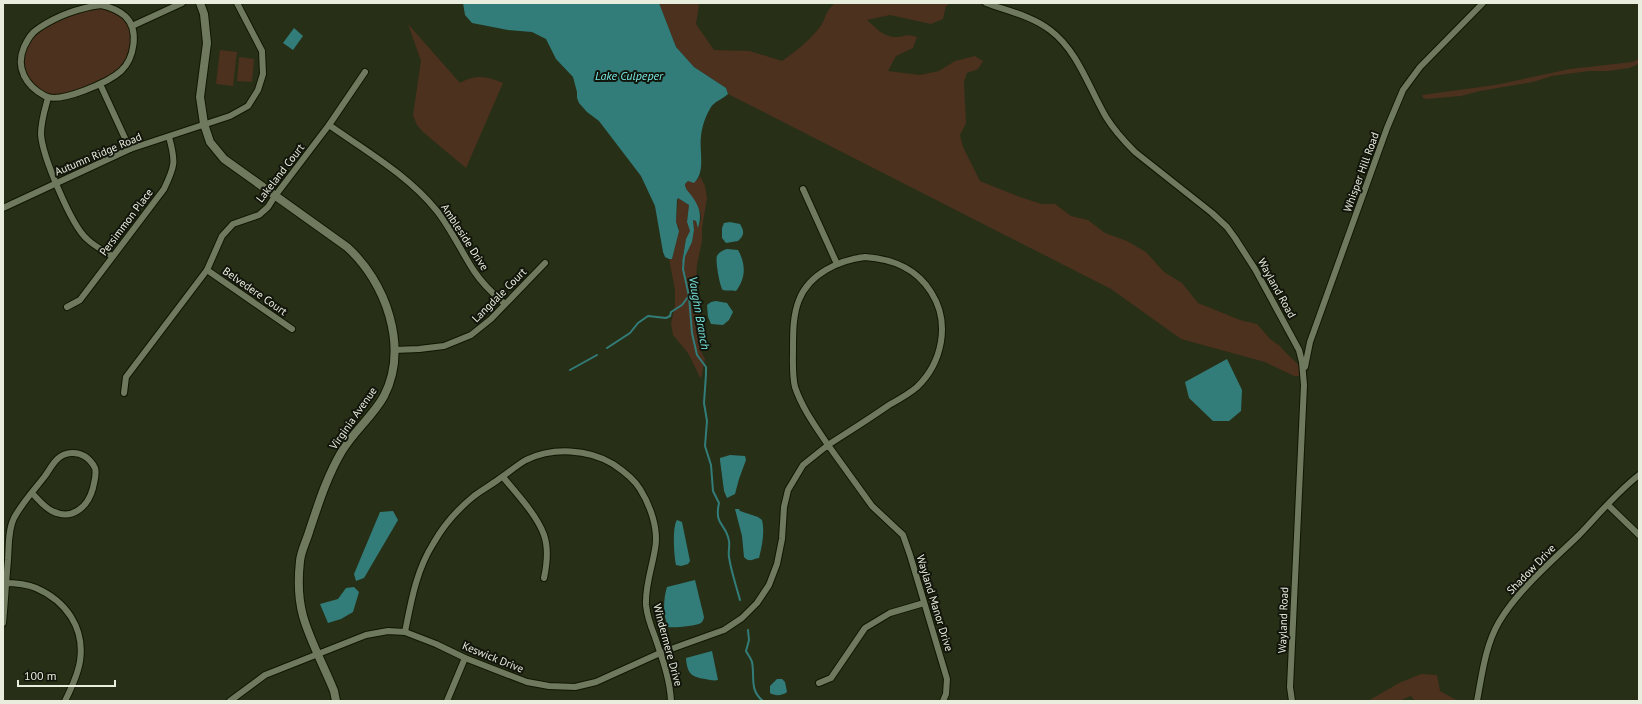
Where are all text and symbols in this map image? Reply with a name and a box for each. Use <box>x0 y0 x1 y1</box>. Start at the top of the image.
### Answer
water label: Lake Culpeper <box>595 68 664 83</box>
street label: Autumn Ridge Road <box>52 129 144 179</box>
street label: Whisper Hill Road <box>1340 130 1382 214</box>
street label: Lakeland Court <box>253 141 307 205</box>
street label: Persimmon Place <box>96 185 156 258</box>
street label: Ambleside Drive <box>438 201 492 273</box>
street label: Wayland Road <box>1255 256 1299 320</box>
street label: Belvedere Court <box>220 264 290 318</box>
street label: Langdale Court <box>469 265 529 325</box>
water label: Vaughn Branch <box>686 275 713 351</box>
street label: Virginia Avenue <box>326 384 380 453</box>
street label: Shadow Drive <box>1504 541 1559 597</box>
street label: Wayland Manor Drive <box>914 553 956 653</box>
street label: Wayland Road <box>1275 587 1291 653</box>
street label: Windermere Drive <box>650 602 686 688</box>
street label: Keswick Drive <box>460 638 526 676</box>
scale bar <box>18 662 115 688</box>
text: 100 m <box>24 668 57 683</box>

